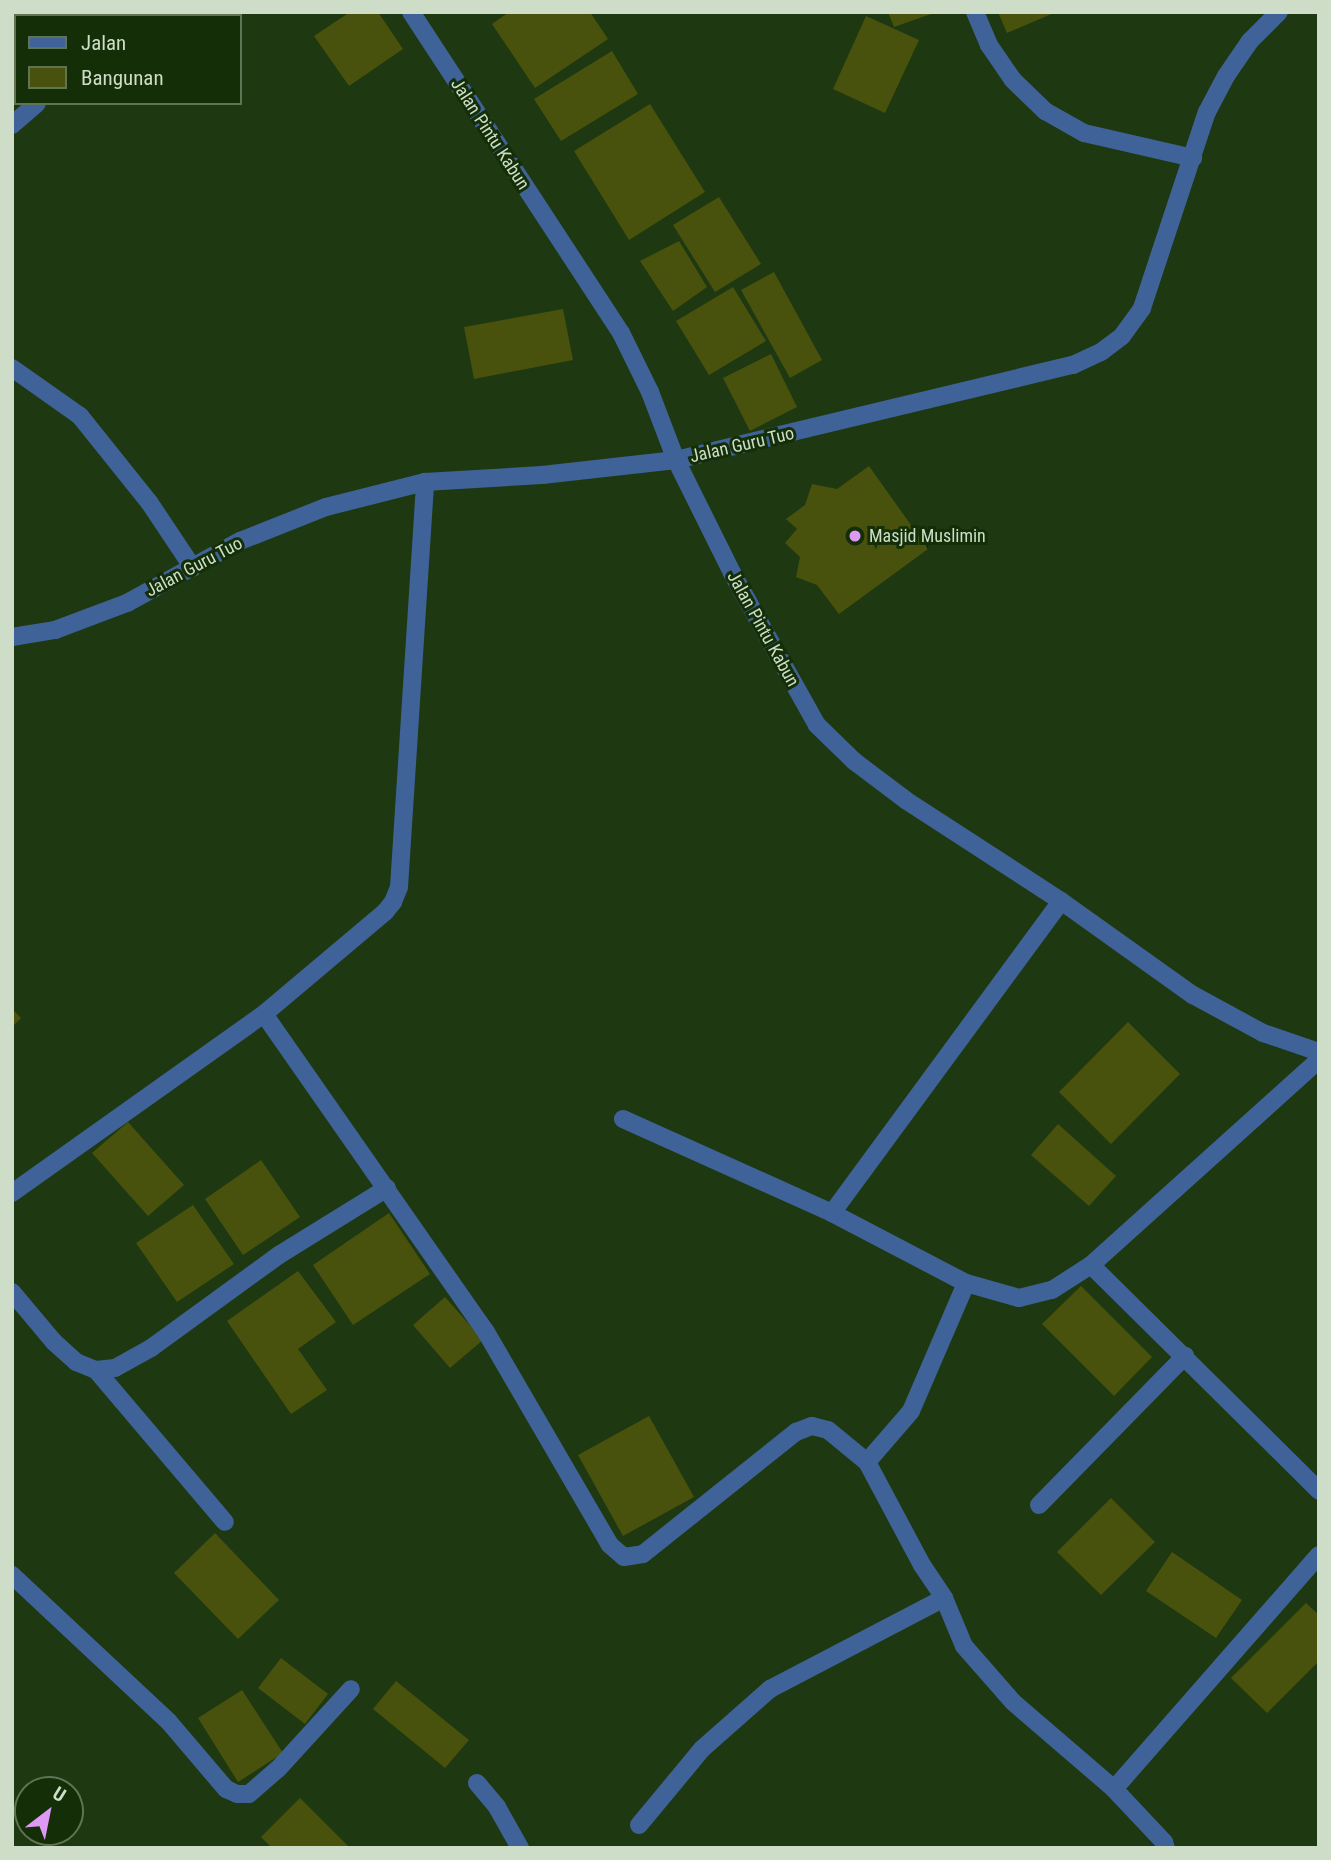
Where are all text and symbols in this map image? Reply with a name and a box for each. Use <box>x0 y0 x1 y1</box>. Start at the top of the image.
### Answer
legend <box>14 14 242 105</box>
text: Jalan <box>81 31 126 55</box>
text: Bangunan <box>81 66 164 90</box>
street label: Jalan Pintu Kabun <box>446 74 534 194</box>
street label: Jalan Guru Tuo <box>688 422 796 468</box>
place label: Masjid Muslimin <box>869 525 986 547</box>
marker: Masjid Muslimin <box>847 528 863 544</box>
street label: Jalan Guru Tuo <box>142 532 246 602</box>
street label: Jalan Pintu Kabun <box>722 568 804 690</box>
north arrow <box>14 1776 84 1846</box>
text: U <box>49 1782 70 1807</box>

